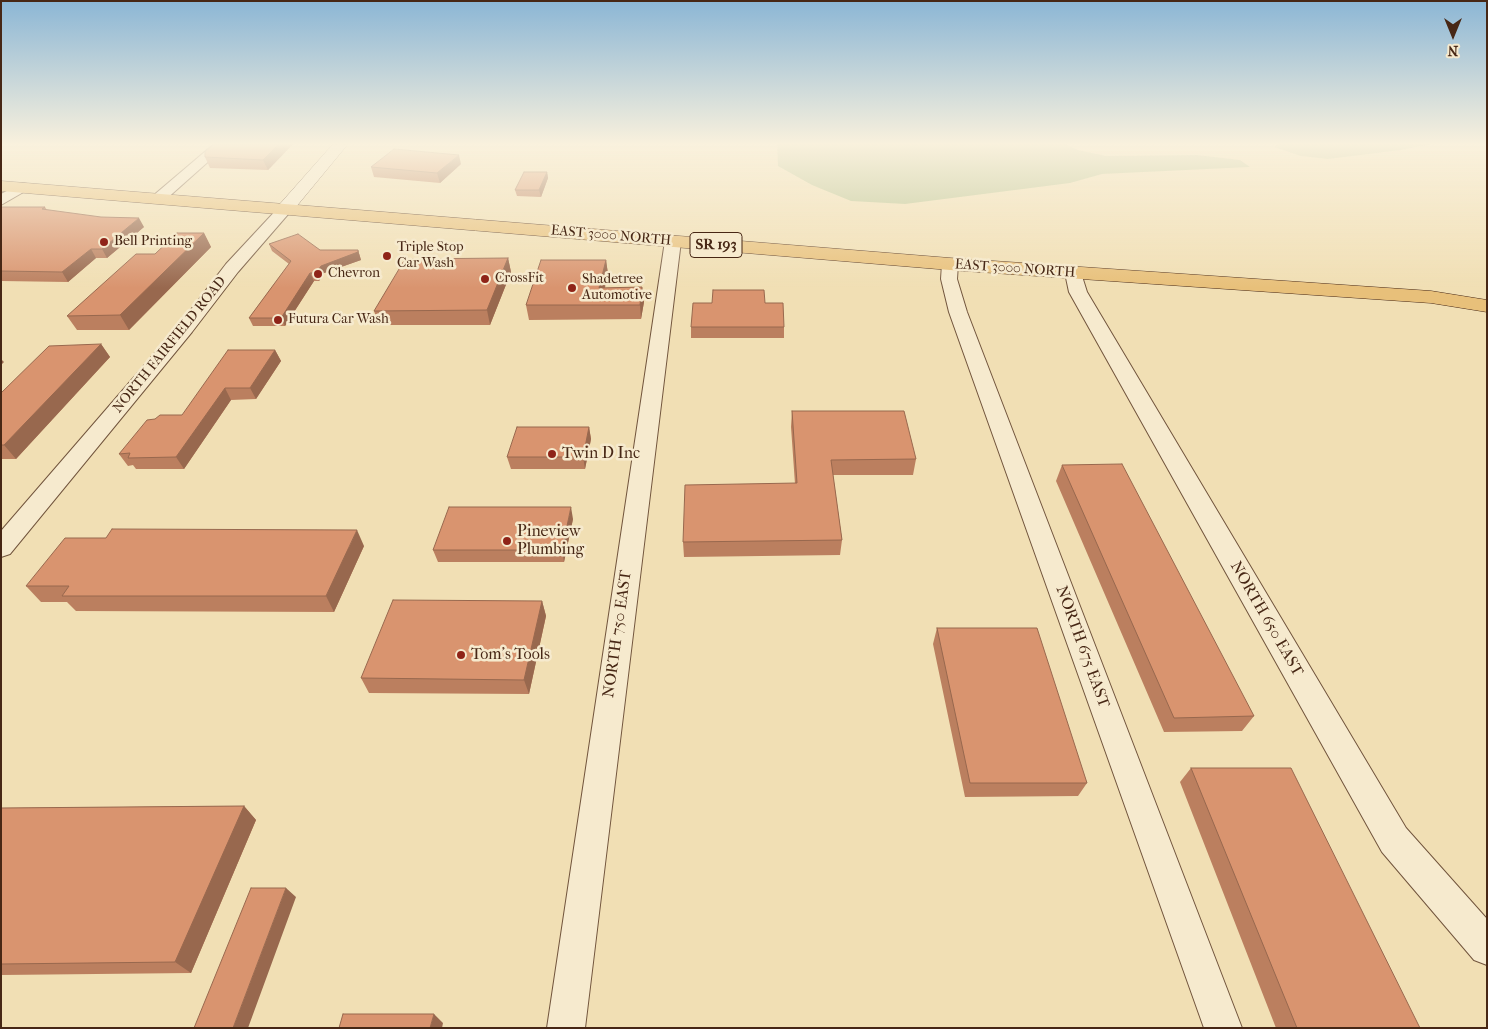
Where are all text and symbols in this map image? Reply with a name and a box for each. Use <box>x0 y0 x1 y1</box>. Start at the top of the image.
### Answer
north arrow <box>1428 10 1478 60</box>
text: N <box>1448 42 1458 59</box>
street label: EAST 3000 NORTH <box>550 222 672 250</box>
road number: SR 193 <box>690 232 742 258</box>
place label: Bell Printing <box>114 234 192 250</box>
marker: Bell Printing <box>98 236 110 248</box>
place label: Triple Stop Car Wash <box>397 240 464 272</box>
marker: Triple Stop Car Wash <box>381 250 393 262</box>
street label: EAST 3000 NORTH <box>954 256 1076 282</box>
place label: Chevron <box>328 266 380 282</box>
marker: Chevron <box>312 268 324 280</box>
place label: CrossFit <box>495 271 544 287</box>
place label: Shadetree Automotive <box>582 272 652 304</box>
street label: NORTH FAIRFIELD ROAD <box>110 273 230 417</box>
marker: CrossFit <box>479 273 491 285</box>
marker: Shadetree Automotive <box>566 282 578 294</box>
place label: Futura Car Wash <box>288 312 389 328</box>
marker: Futura Car Wash <box>272 314 284 326</box>
place label: Twin D Inc <box>562 444 640 464</box>
marker: Twin D Inc <box>546 448 558 460</box>
place label: Pineview Plumbing <box>517 522 584 560</box>
marker: Pineview Plumbing <box>501 535 513 547</box>
street label: NORTH 650 EAST <box>1225 558 1307 680</box>
street label: NORTH 750 EAST <box>600 569 636 699</box>
street label: NORTH 675 EAST <box>1051 583 1113 711</box>
place label: Tom's Tools <box>471 645 550 665</box>
marker: Tom's Tools <box>455 649 467 661</box>

